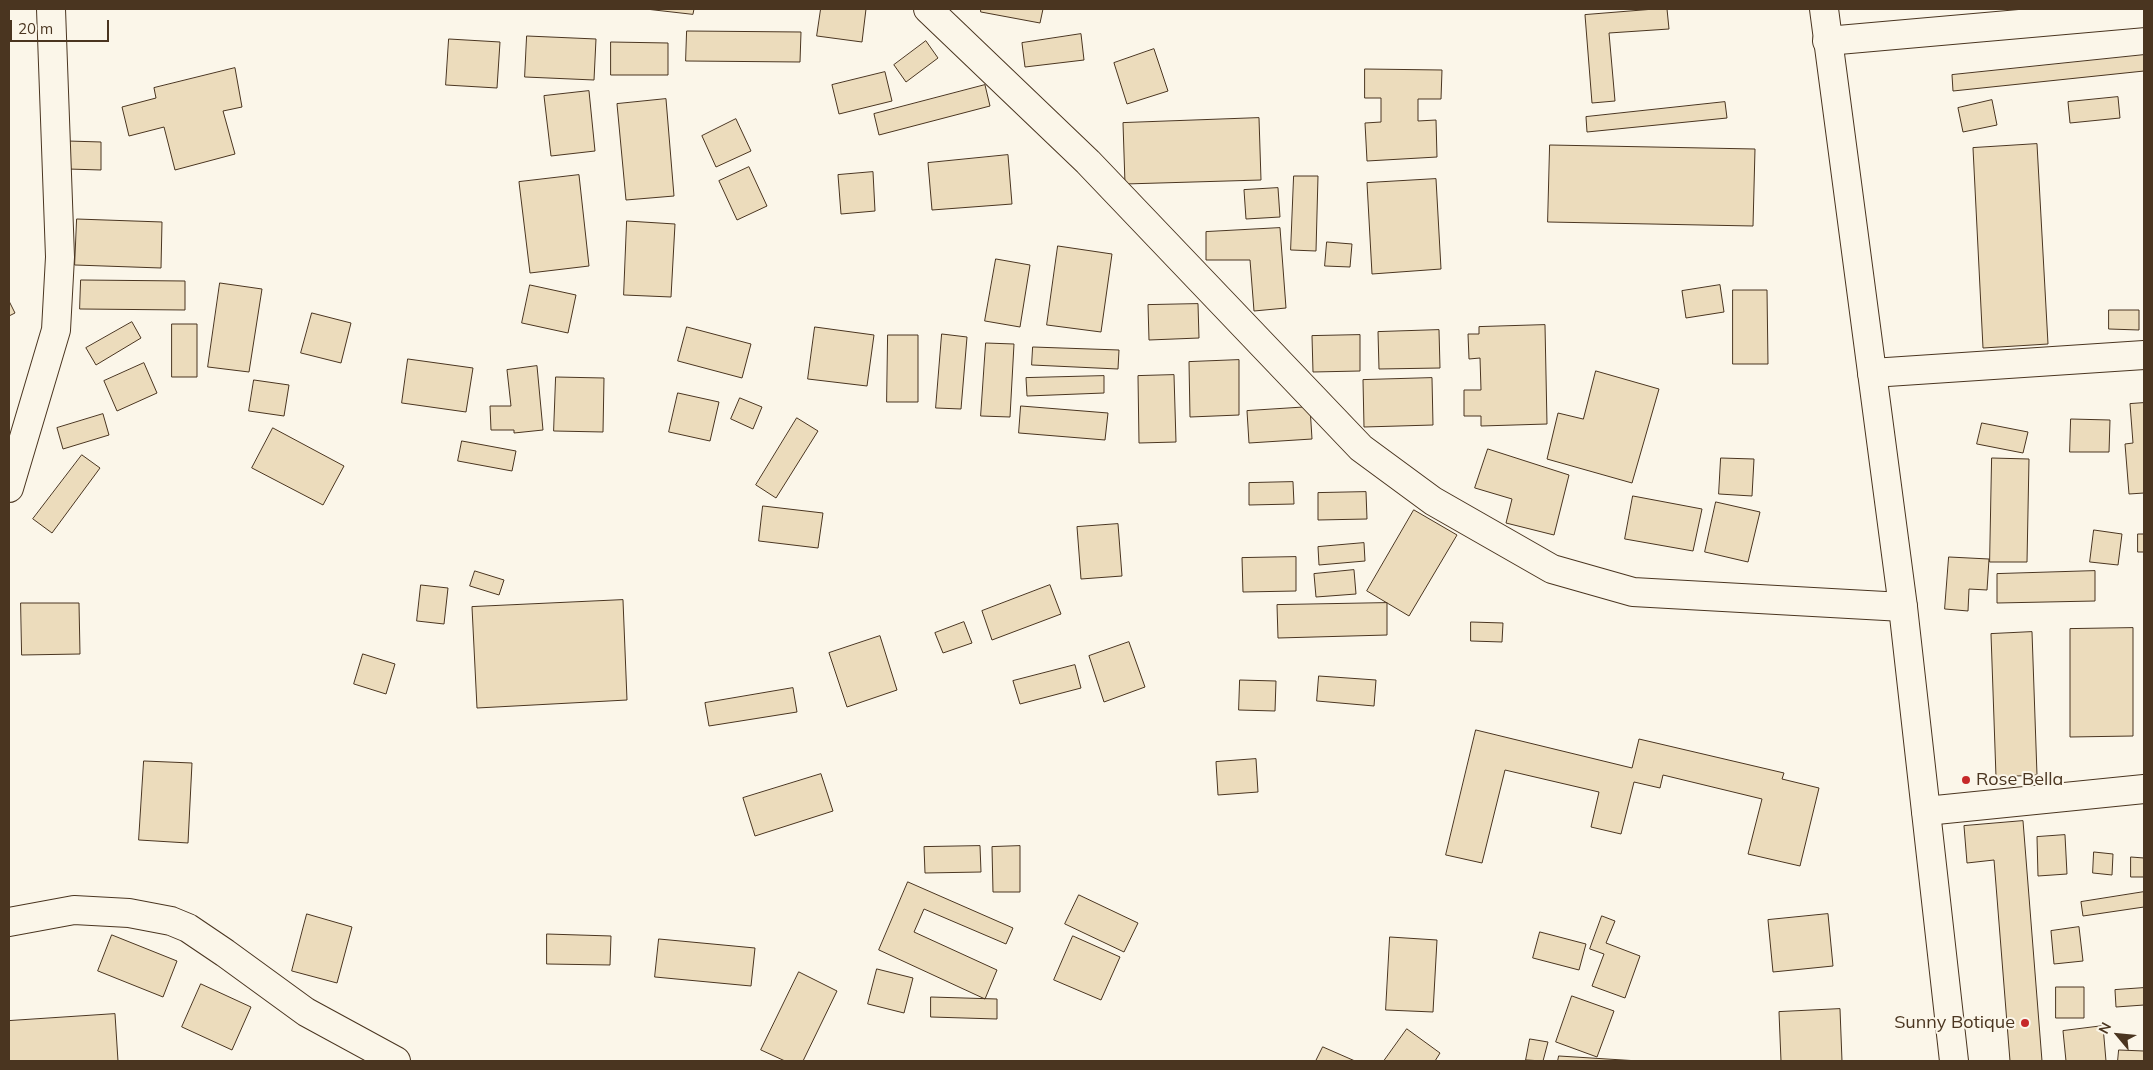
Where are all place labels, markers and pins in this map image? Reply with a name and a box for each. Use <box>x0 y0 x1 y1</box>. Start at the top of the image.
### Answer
place label: Rose Bella <box>1976 769 2063 791</box>
marker: Rose Bella <box>1960 774 1972 786</box>
place label: Sunny Botique <box>1894 1012 2015 1034</box>
marker: Sunny Botique <box>2019 1017 2031 1029</box>

